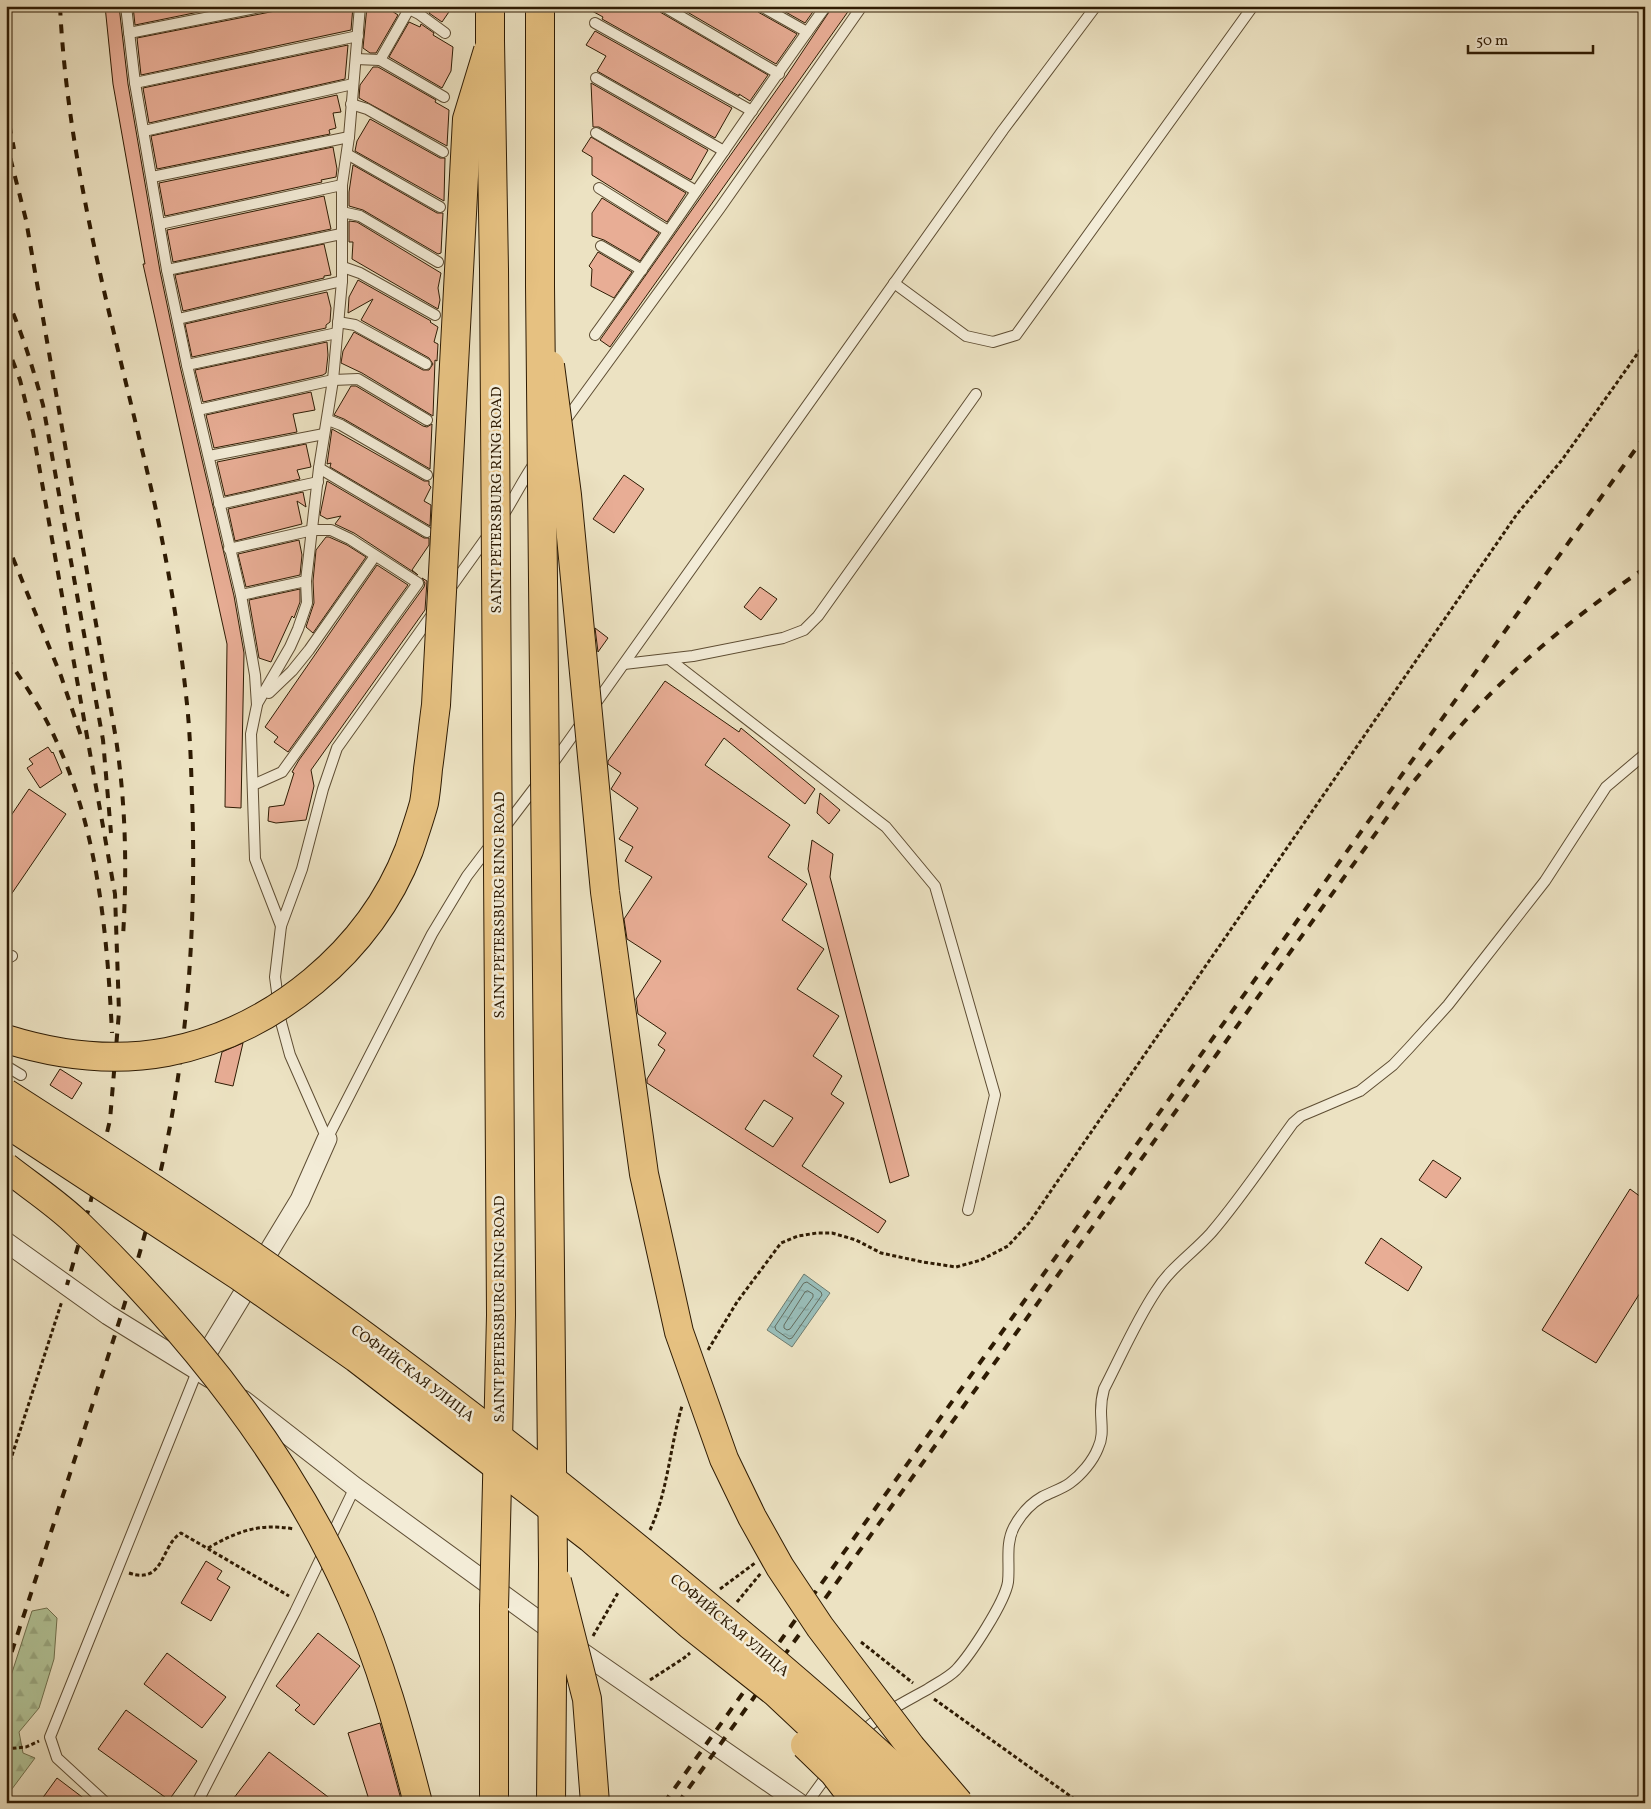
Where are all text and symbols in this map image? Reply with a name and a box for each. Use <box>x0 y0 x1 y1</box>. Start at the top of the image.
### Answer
scale bar <box>1468 22 1594 54</box>
text: 50 m <box>1476 31 1508 52</box>
street label: SAINT PETERSBURG RING ROAD <box>487 387 508 613</box>
street label: SAINT PETERSBURG RING ROAD <box>490 792 511 1018</box>
street label: SAINT PETERSBURG RING ROAD <box>490 1196 511 1422</box>
street label: СОФИЙСКАЯ УЛИЦА <box>346 1321 479 1428</box>
street label: СОФИЙСКАЯ УЛИЦА <box>665 1570 794 1683</box>

